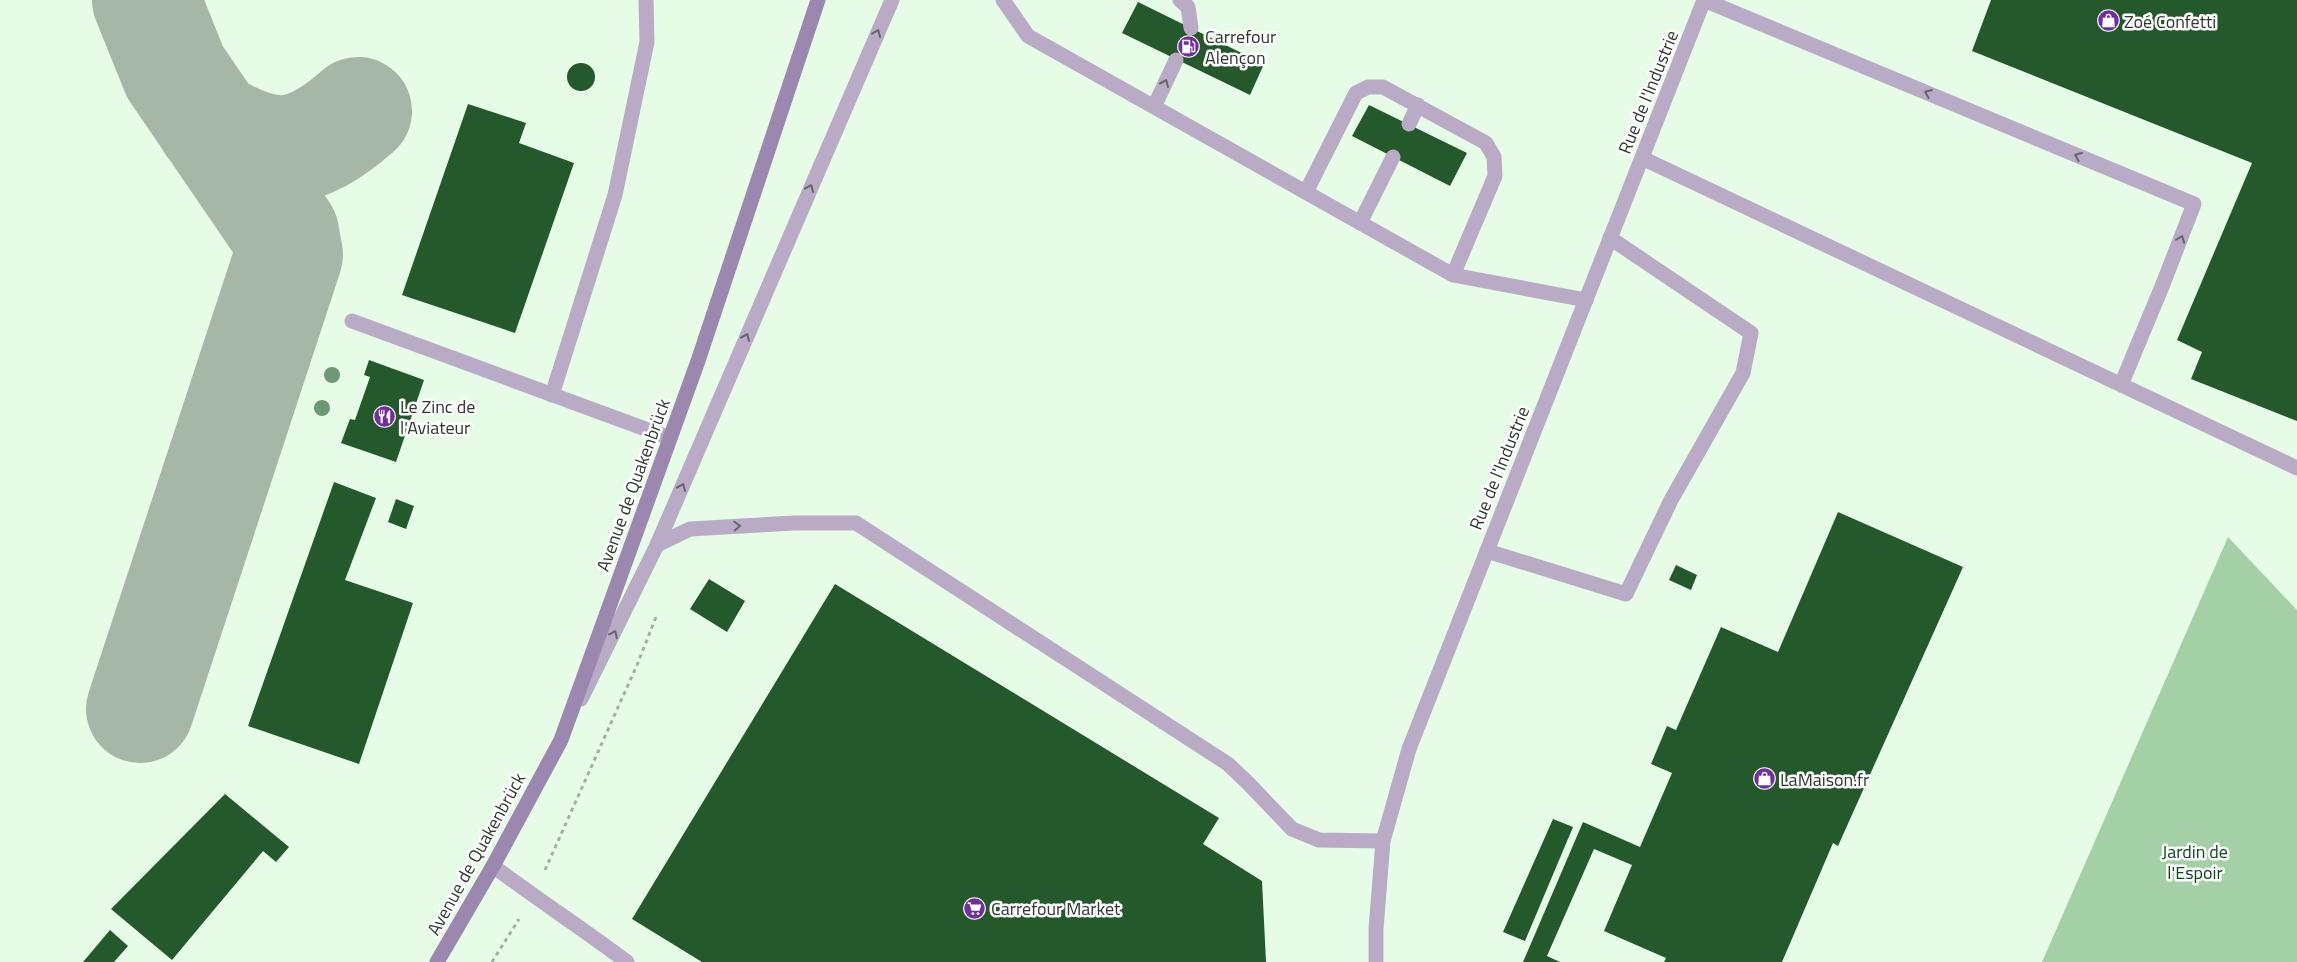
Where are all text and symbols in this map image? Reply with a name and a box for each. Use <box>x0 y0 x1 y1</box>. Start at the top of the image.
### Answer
place label: Zoé Confetti <box>2124 8 2216 35</box>
shop icon: Zoé Confetti <box>2096 9 2120 33</box>
place label: Carrefour Alençon <box>1205 23 1276 71</box>
street label: Rue de l'Industrie <box>1611 26 1685 158</box>
one-way arrow <box>871 29 882 38</box>
fuel station icon: Carrefour Alençon <box>1177 34 1201 58</box>
one-way arrow <box>1159 79 1170 88</box>
one-way arrow <box>1924 89 1933 99</box>
one-way arrow <box>2074 151 2083 162</box>
one-way arrow <box>804 184 815 193</box>
one-way arrow <box>2175 235 2185 243</box>
one-way arrow <box>740 333 751 342</box>
place label: Le Zinc de l'Aviateur <box>400 393 475 441</box>
street label: Avenue de Quakenbrück <box>589 394 677 575</box>
street label: Rue de l'Industrie <box>1462 402 1536 534</box>
restaurant icon: Le Zinc de l'Aviateur <box>372 404 396 428</box>
one-way arrow <box>676 483 687 492</box>
one-way arrow <box>734 521 742 532</box>
one-way arrow <box>607 630 618 639</box>
place label: LaMaison.fr <box>1780 766 1869 793</box>
street label: Avenue de Quakenbrück <box>420 767 532 940</box>
shop icon: LaMaison.fr <box>1752 767 1776 791</box>
park label: Jardin de l'Espoir <box>2162 838 2228 886</box>
place label: Carrefour Market <box>991 895 1121 922</box>
supermarket icon: Carrefour Market <box>963 896 987 920</box>

